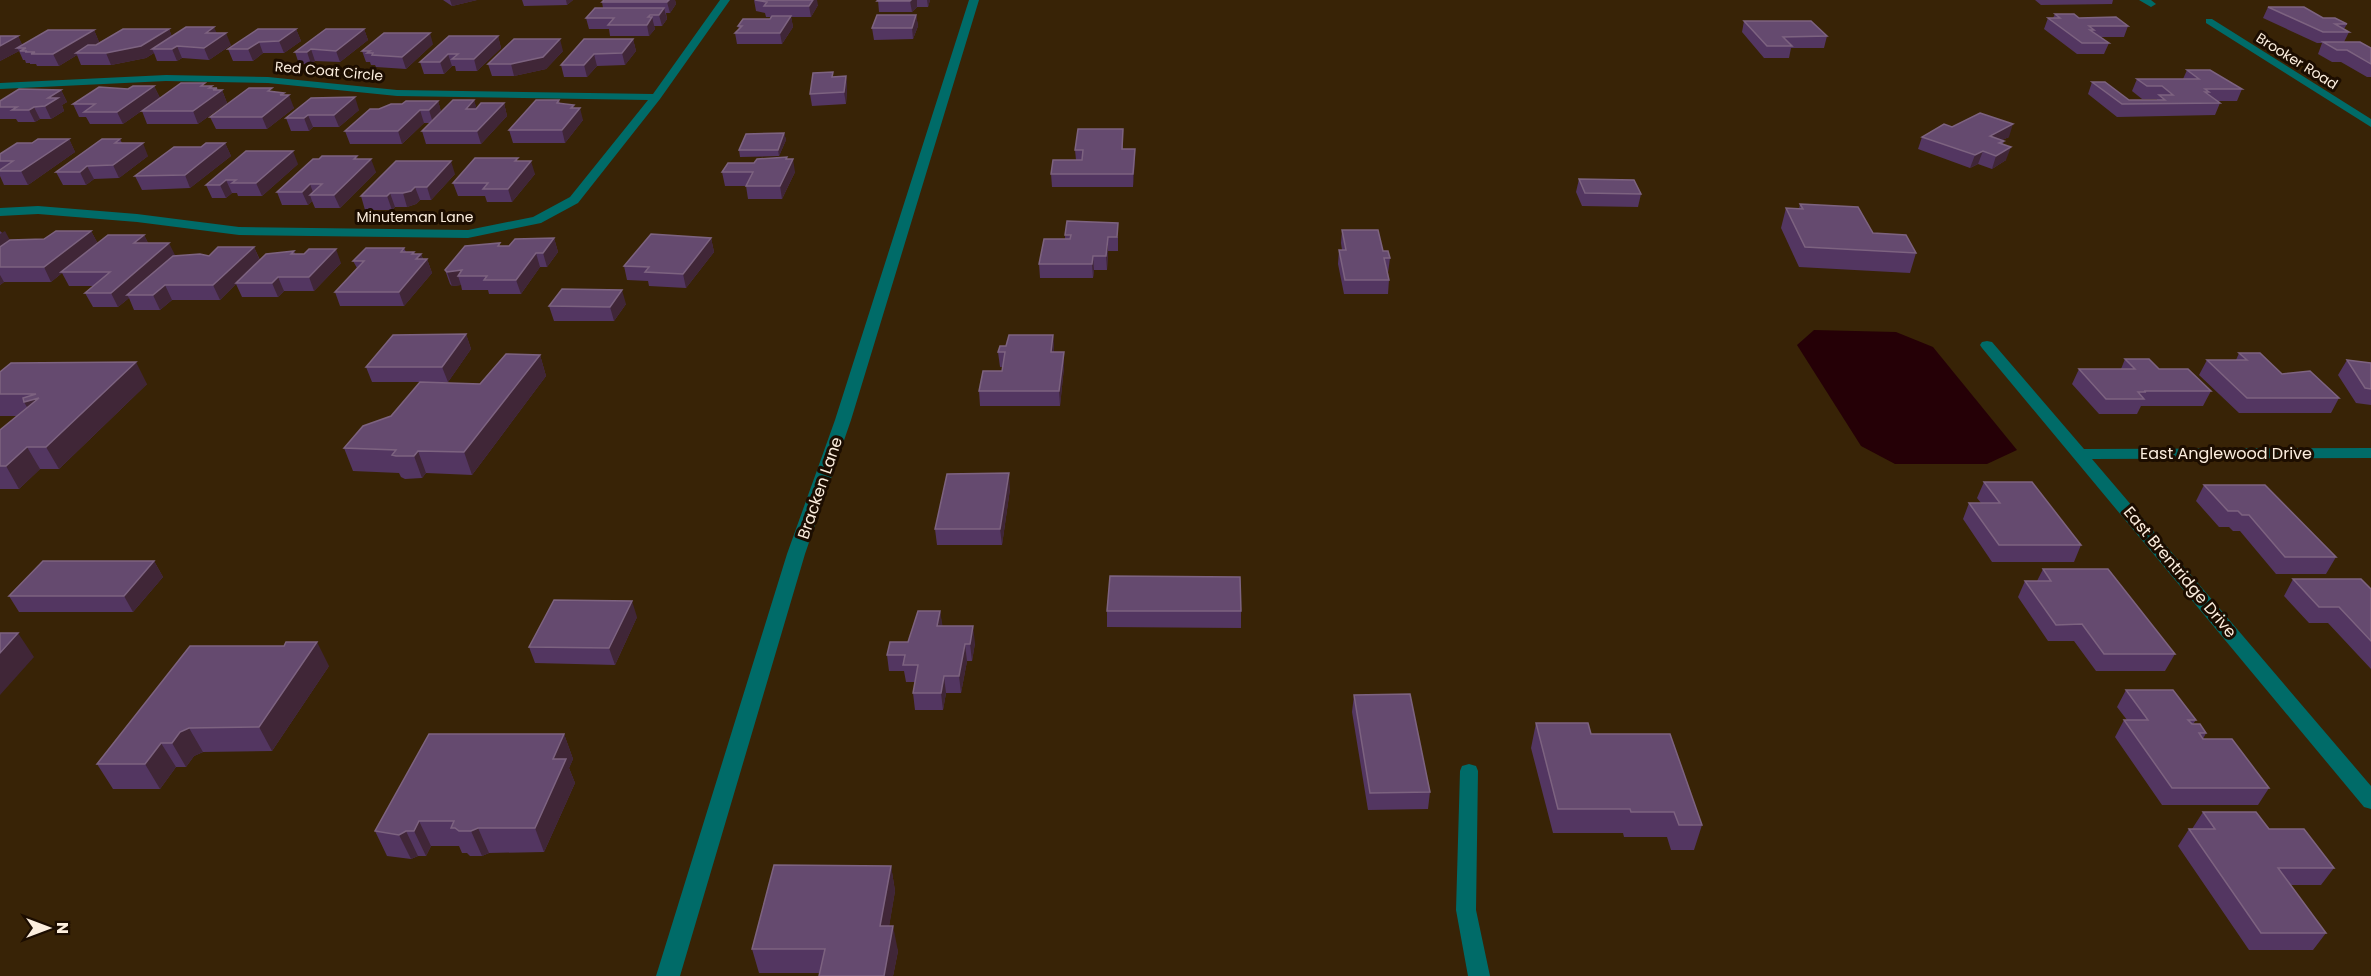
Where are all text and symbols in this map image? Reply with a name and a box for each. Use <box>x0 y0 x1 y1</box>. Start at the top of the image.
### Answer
street label: Brooker Road <box>2252 28 2342 94</box>
street label: Red Coat Circle <box>274 56 384 86</box>
street label: Minuteman Lane <box>357 207 474 227</box>
street label: Bracken Lane <box>792 434 848 542</box>
street label: East Anglewood Drive <box>2140 442 2312 465</box>
street label: East Brentridge Drive <box>2118 501 2242 643</box>
north arrow <box>18 898 78 958</box>
text: N <box>51 922 74 934</box>

